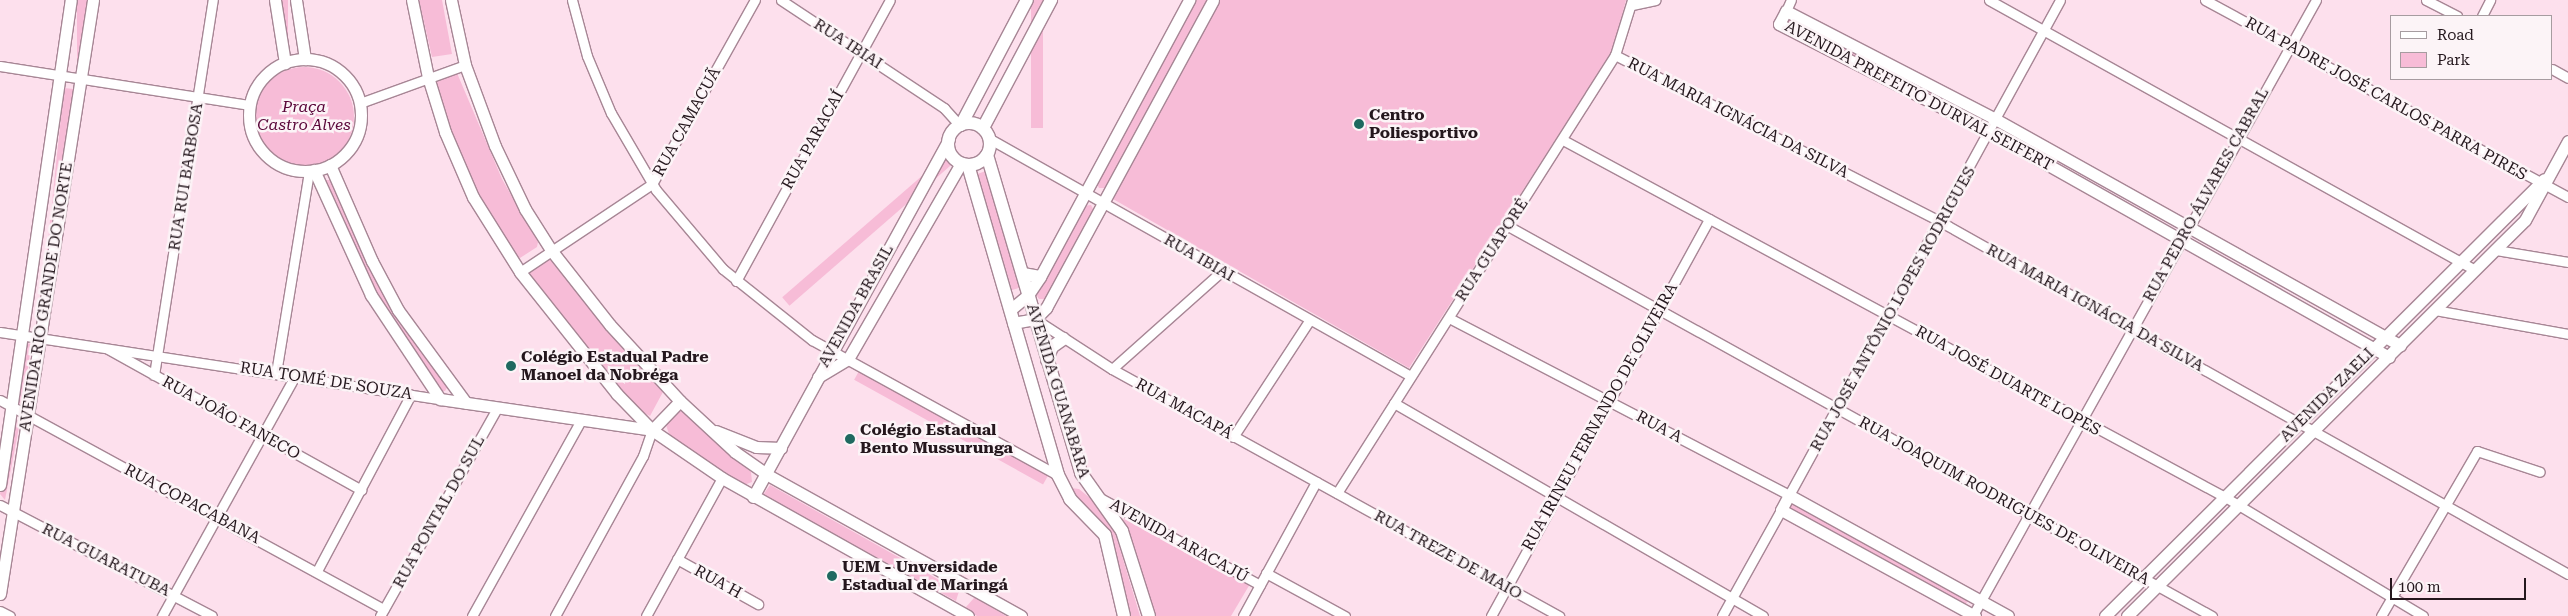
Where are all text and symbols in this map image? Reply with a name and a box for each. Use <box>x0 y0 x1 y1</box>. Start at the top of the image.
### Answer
street label: RUA PADRE JOSÉ CARLOS PARRA PIRES <box>2242 13 2530 185</box>
street label: RUA IBIAI <box>810 15 886 73</box>
legend <box>2390 15 2553 80</box>
street label: AVENIDA PREFEITO DURVAL SEIFERT <box>1781 17 2057 175</box>
text: Road <box>2437 26 2474 44</box>
text: Park <box>2437 51 2470 69</box>
street label: RUA MARIA IGNÁCIA DA SILVA <box>1624 54 1852 182</box>
street label: RUA CAMACUÃ <box>649 64 725 180</box>
street label: RUA PEDRO ÁLVARES CABRAL <box>2139 85 2273 305</box>
street label: RUA PARACAÍ <box>778 87 848 193</box>
park label: Praça Castro Alves <box>257 97 351 135</box>
street label: RUA RUI BARBOSA <box>165 102 207 252</box>
place label: Centro Poliesportivo <box>1369 105 1478 143</box>
marker: Centro Poliesportivo <box>1353 118 1365 130</box>
street label: AVENIDA RIO GRANDE DO NORTE <box>15 161 77 433</box>
street label: RUA JOSÉ ANTÔNIO LOPES RODRIGUES <box>1806 163 1980 455</box>
street label: RUA GUAPORÉ <box>1452 195 1532 305</box>
street label: RUA IBIAI <box>1160 230 1238 286</box>
street label: RUA MARIA IGNÁCIA DA SILVA <box>1983 240 2207 376</box>
street label: AVENIDA BRASIL <box>814 241 898 371</box>
street label: RUA IRINEU FERNANDO DE OLIVEIRA <box>1518 280 1682 554</box>
street label: AVENIDA GUANABARA <box>1022 301 1094 481</box>
street label: RUA JOSÉ DUARTE LOPES <box>1912 322 2104 440</box>
street label: AVENIDA ZAELI <box>2276 344 2378 446</box>
place label: Colégio Estadual Padre Manoel da Nobréga <box>521 347 709 385</box>
street label: RUA TOMÉ DE SOUZA <box>239 358 413 404</box>
marker: Colégio Estadual Padre Manoel da Nobréga <box>505 360 517 372</box>
street label: RUA JOÃO FANECO <box>159 372 303 464</box>
street label: RUA MACAPÁ <box>1132 374 1236 444</box>
street label: RUA A <box>1633 407 1685 447</box>
street label: RUA JOAQUIM RODRIGUES DE OLIVEIRA <box>1855 413 2153 589</box>
place label: Colégio Estadual Bento Mussurunga <box>860 420 1013 458</box>
street label: RUA PONTAL DO SUL <box>389 432 489 592</box>
marker: Colégio Estadual Bento Mussurunga <box>844 433 856 445</box>
street label: RUA COPACABANA <box>121 460 263 548</box>
street label: AVENIDA ARACAJÚ <box>1106 495 1252 587</box>
street label: RUA TREZE DE MAIO <box>1371 506 1525 604</box>
street label: RUA GUARATUBA <box>39 519 173 601</box>
place label: UEM - Unversidade Estadual de Maringá <box>842 557 1008 595</box>
street label: RUA H <box>691 561 745 603</box>
scale bar <box>2393 568 2529 600</box>
marker: UEM - Unversidade Estadual de Maringá <box>826 570 838 582</box>
text: 100 m <box>2398 578 2441 596</box>

